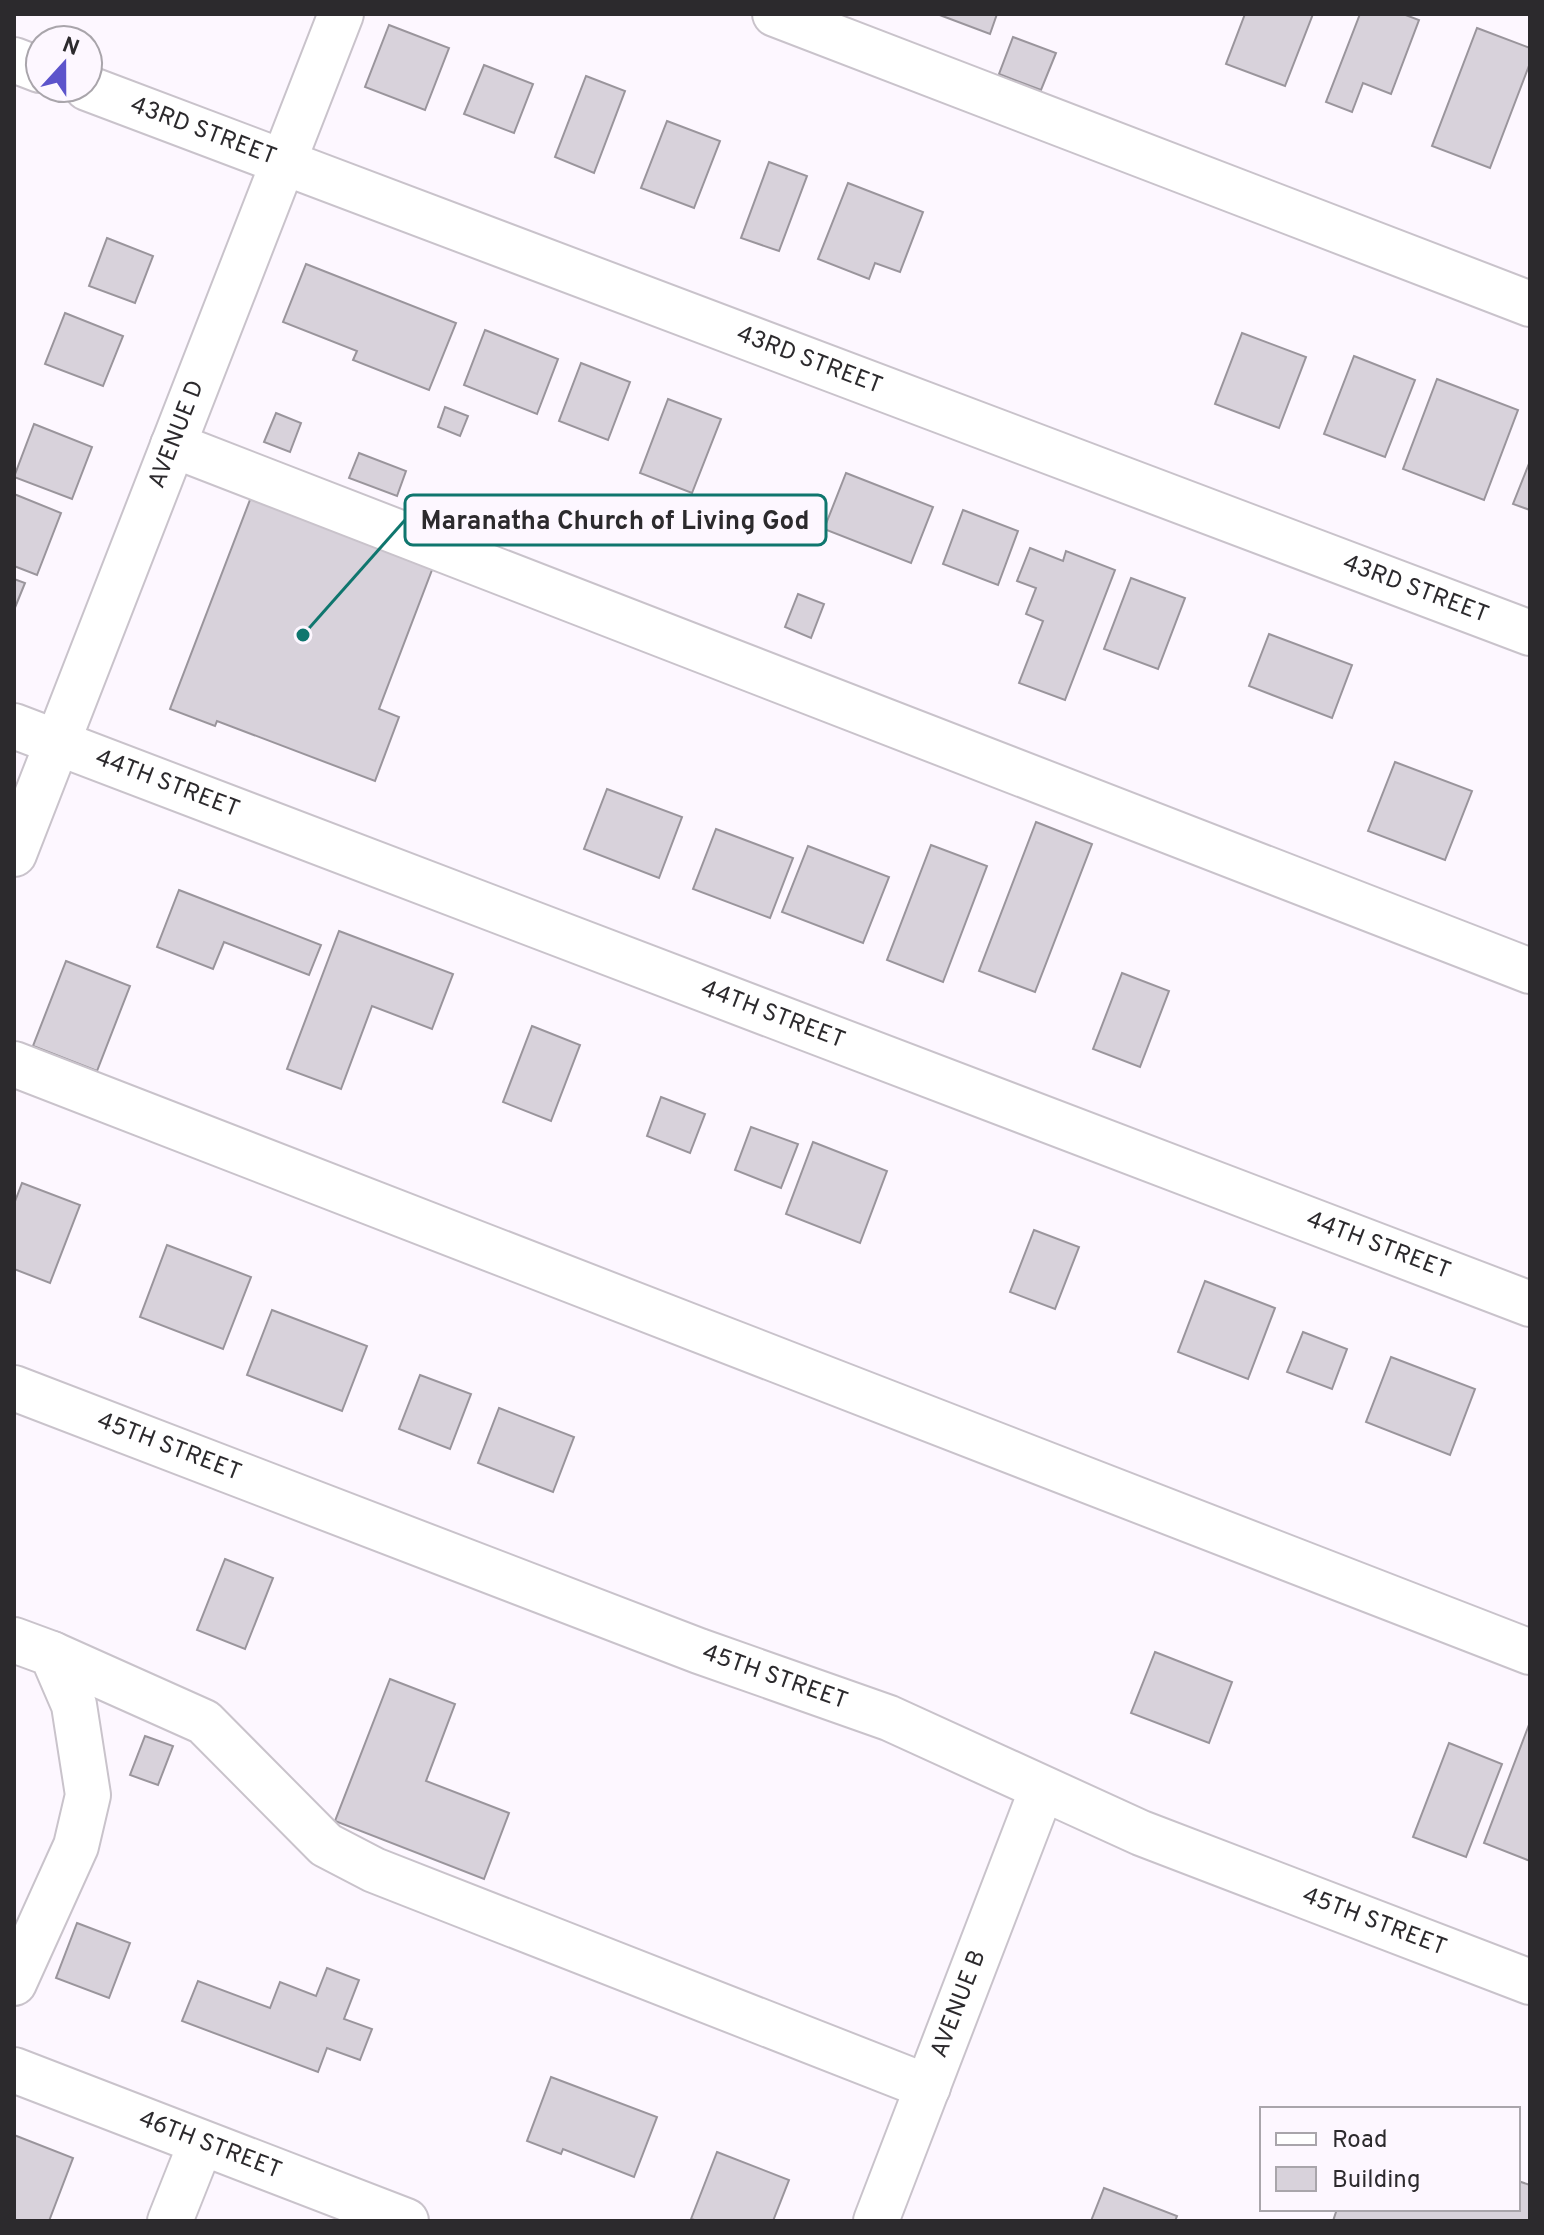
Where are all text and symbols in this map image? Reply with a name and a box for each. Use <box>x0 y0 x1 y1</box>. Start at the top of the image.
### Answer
north arrow <box>24 24 104 104</box>
text: N <box>58 32 82 63</box>
street label: 43RD STREET <box>126 91 280 173</box>
street label: 43RD STREET <box>732 320 886 402</box>
street label: AVENUE D <box>143 376 212 493</box>
callout: Maranatha Church of Living God <box>405 495 826 545</box>
text: Maranatha Church of Living God <box>420 506 810 539</box>
street label: 43RD STREET <box>1338 549 1493 631</box>
street label: 44TH STREET <box>91 743 244 826</box>
street label: 44TH STREET <box>696 974 849 1056</box>
street label: 44TH STREET <box>1302 1205 1455 1287</box>
street label: 45TH STREET <box>93 1406 245 1489</box>
street label: 45TH STREET <box>698 1638 851 1717</box>
street label: 45TH STREET <box>1298 1881 1451 1964</box>
street label: AVENUE B <box>925 1946 993 2063</box>
street label: 46TH STREET <box>134 2104 286 2187</box>
legend <box>1260 2107 1520 2211</box>
text: Road <box>1332 2126 1388 2156</box>
text: Building <box>1332 2166 1421 2196</box>

